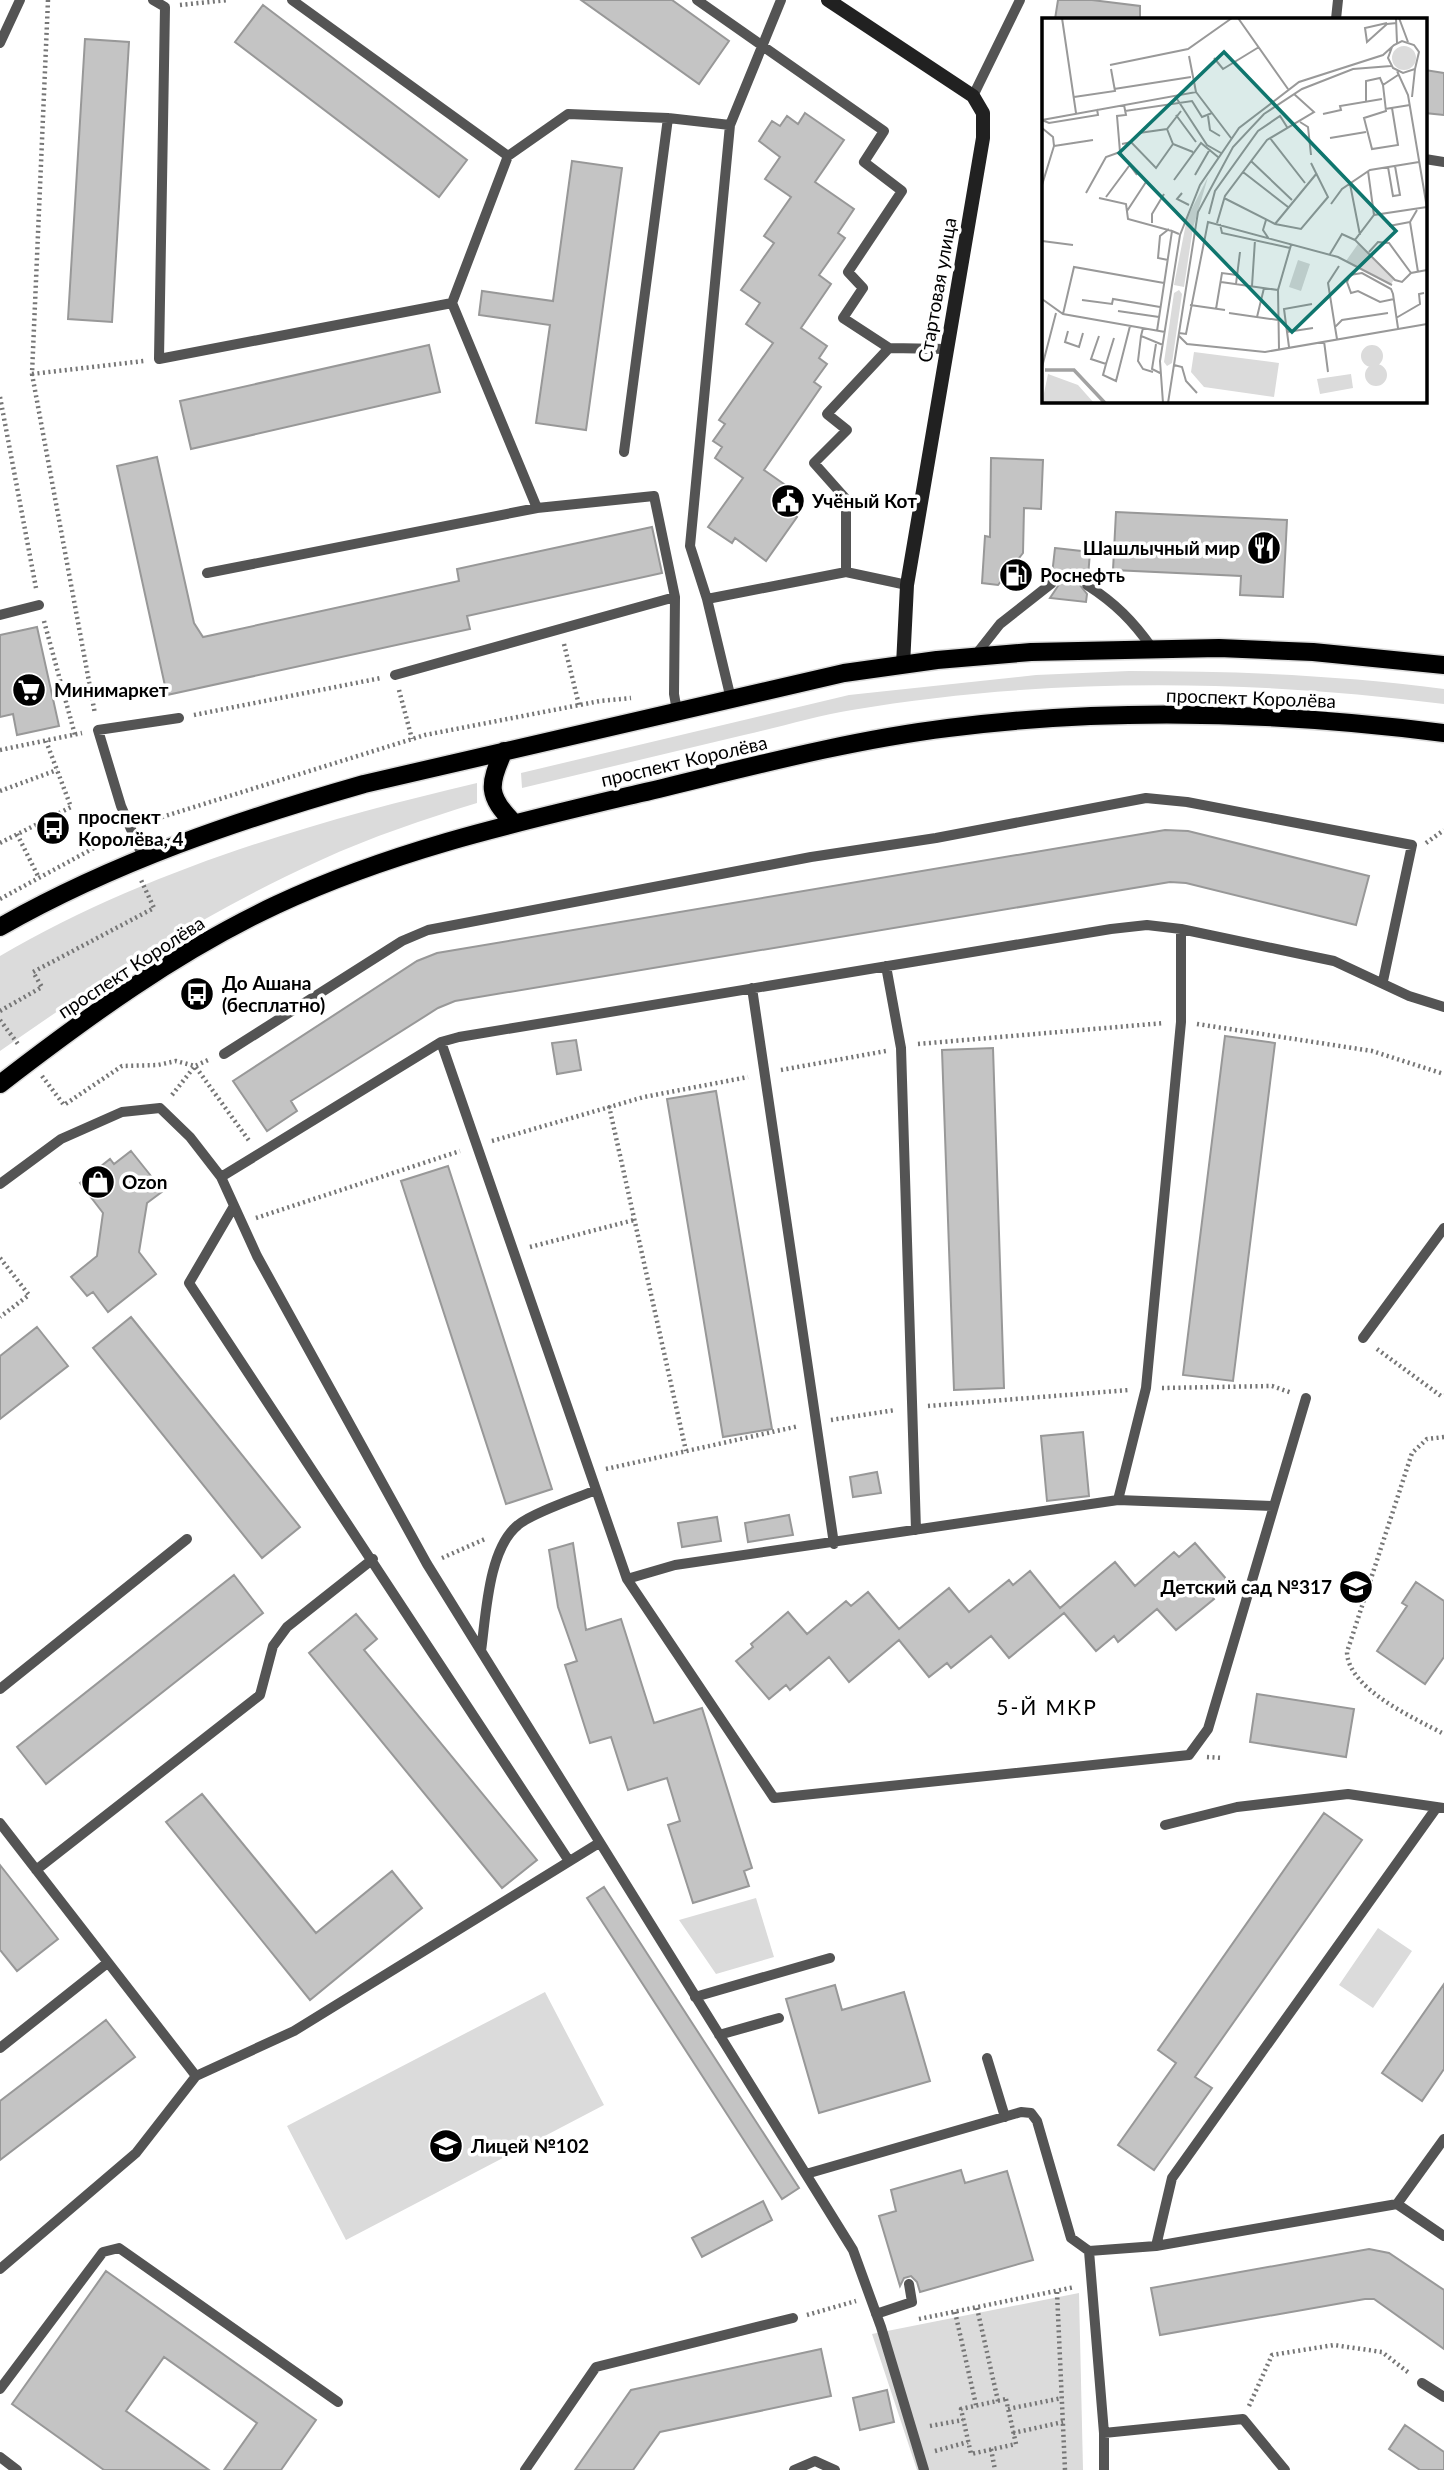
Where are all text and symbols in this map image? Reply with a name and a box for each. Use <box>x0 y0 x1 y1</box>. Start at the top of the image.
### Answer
inset map <box>1042 18 1426 402</box>
street label: Стартовая улица <box>912 216 961 364</box>
public building icon: Учёный Кот <box>769 482 807 520</box>
place label: Учёный Кот <box>811 489 917 512</box>
restaurant icon: Шашлычный мир <box>1245 529 1283 567</box>
place label: Шашлычный мир <box>1083 536 1240 559</box>
fuel station icon: Роснефть <box>997 556 1035 594</box>
place label: Роснефть <box>1040 563 1125 586</box>
supermarket icon: Минимаркет <box>10 671 48 709</box>
place label: Минимаркет <box>54 678 169 701</box>
street label: проспект Королёва <box>1166 683 1336 712</box>
street label: проспект Королёва <box>598 730 769 791</box>
place label: проспект Королёва, 4 <box>78 805 184 850</box>
bus stop icon: проспект Королёва, 4 <box>34 809 72 847</box>
street label: проспект Королёва <box>53 911 208 1023</box>
place label: До Ашана (бесплатно) <box>222 971 325 1016</box>
bus stop icon: До Ашана (бесплатно) <box>178 975 216 1013</box>
shop icon: Ozon <box>79 1163 117 1201</box>
place label: Ozon <box>122 1170 167 1193</box>
school or university icon: Детский сад №317 <box>1337 1568 1375 1606</box>
place label: Детский сад №317 <box>1160 1575 1332 1598</box>
district label: 5-Й МКР <box>996 1694 1098 1719</box>
school or university icon: Лицей №102 <box>427 2127 465 2165</box>
place label: Лицей №102 <box>470 2134 589 2157</box>

